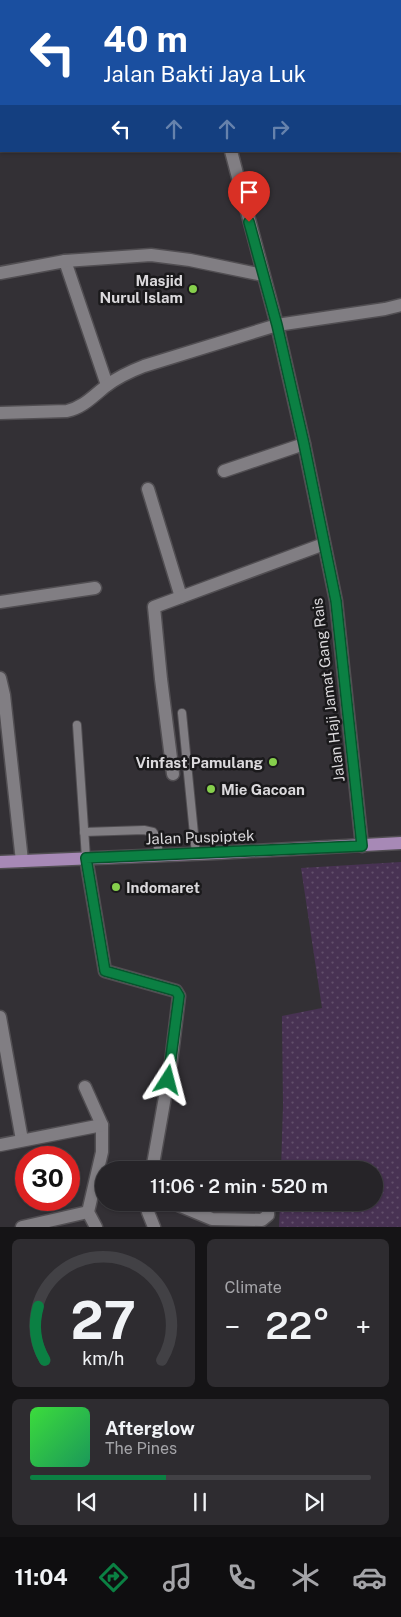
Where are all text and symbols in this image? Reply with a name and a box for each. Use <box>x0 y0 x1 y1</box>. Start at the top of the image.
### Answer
text: 40 m <box>103 19 188 60</box>
icon: left <box>20 20 85 85</box>
text: Jalan Bakti Jaya Luk <box>103 61 306 87</box>
icon: left <box>107 115 135 143</box>
icon: ahead <box>160 115 188 143</box>
icon: ahead <box>213 115 241 143</box>
icon: right <box>266 115 294 143</box>
pin <box>228 171 270 222</box>
icon: arrive <box>235 178 263 206</box>
place label: Masjid Nurul Islam <box>100 272 183 306</box>
marker: Masjid Nurul Islam <box>187 283 199 295</box>
street label: Jalan Haji Jamat Gang Rais <box>308 597 348 783</box>
place label: Vinfast Pamulang <box>135 754 264 771</box>
marker: Vinfast Pamulang <box>267 756 279 768</box>
place label: Mie Gacoan <box>221 781 305 798</box>
marker: Mie Gacoan <box>205 783 217 795</box>
street label: Jalan Puspiptek <box>145 827 255 847</box>
place label: Indomaret <box>126 879 200 896</box>
marker: Indomaret <box>110 881 122 893</box>
position arrow <box>141 1053 193 1105</box>
speed limit sign: 30 <box>15 1146 80 1211</box>
text: 11:06 · 2 min · 520 m <box>150 1175 328 1197</box>
text: Climate <box>225 1278 282 1297</box>
text: 27 <box>70 1290 136 1351</box>
text: 22° <box>265 1303 330 1348</box>
text: − <box>225 1310 240 1343</box>
text: + <box>355 1310 371 1343</box>
text: km/h <box>82 1348 124 1369</box>
text: Afterglow <box>105 1417 195 1439</box>
text: The Pines <box>105 1439 177 1458</box>
icon: previous <box>73 1488 101 1516</box>
icon: pause <box>186 1488 214 1516</box>
icon: next <box>300 1488 328 1516</box>
icon: directions <box>96 1560 131 1595</box>
icon: music <box>160 1560 195 1595</box>
icon: phone <box>224 1560 259 1595</box>
icon: climate <box>288 1560 323 1595</box>
icon: car <box>352 1560 387 1595</box>
text: 11:04 <box>14 1564 68 1590</box>

